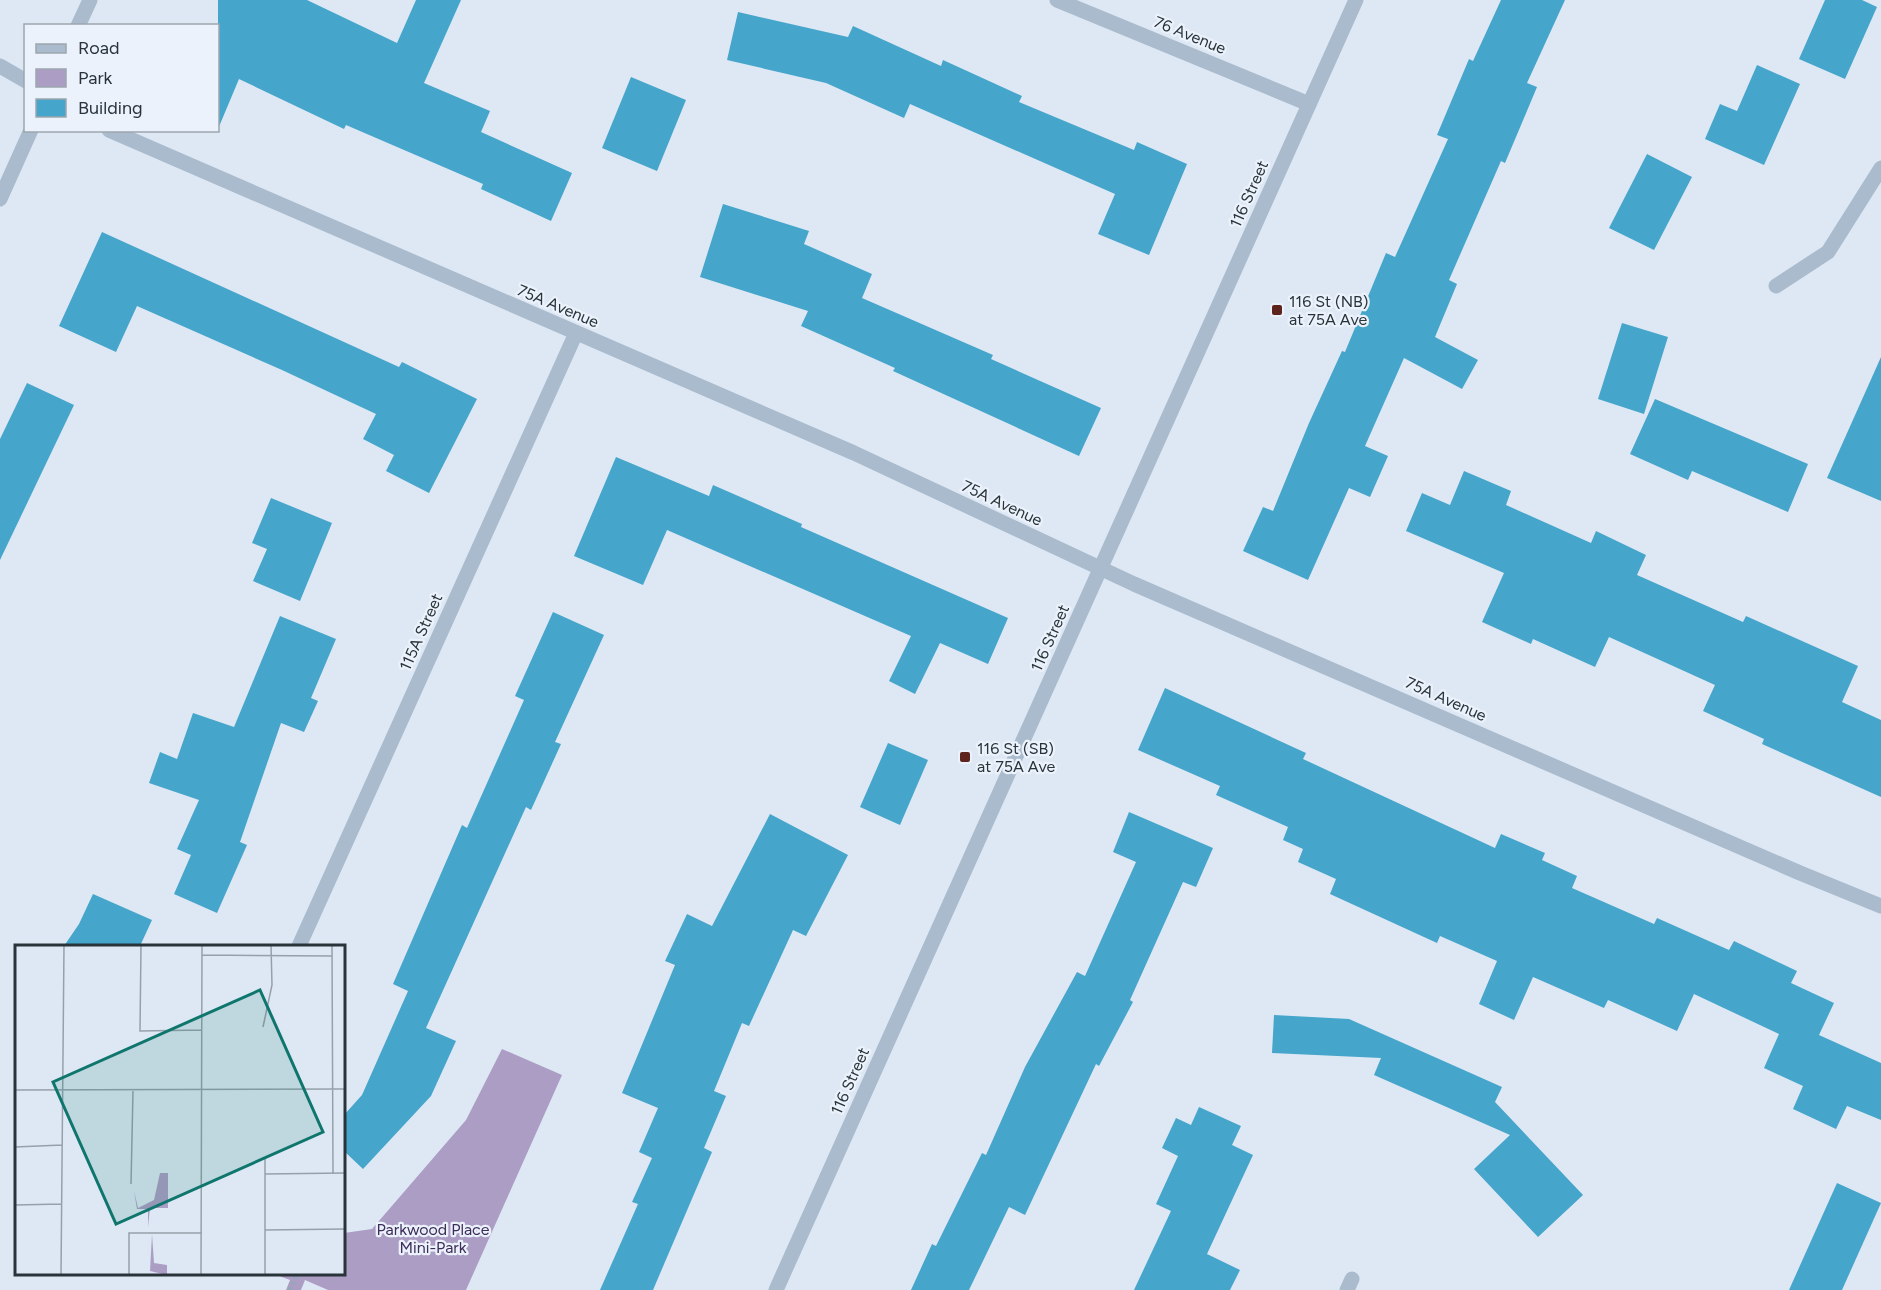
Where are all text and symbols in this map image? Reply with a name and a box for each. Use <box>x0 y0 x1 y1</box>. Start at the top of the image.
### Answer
street label: 76 Avenue <box>1151 12 1229 58</box>
legend <box>24 24 219 132</box>
text: Road <box>78 37 119 59</box>
text: Park <box>78 67 113 89</box>
text: Building <box>78 97 143 119</box>
street label: 116 Street <box>1226 158 1272 230</box>
street label: 75A Avenue <box>514 280 602 332</box>
place label: 116 St (NB) at 75A Ave <box>1289 292 1368 329</box>
marker: 116 St (NB) at 75A Ave <box>1270 303 1284 317</box>
street label: 75A Avenue <box>959 476 1046 530</box>
street label: 115A Street <box>396 591 446 673</box>
street label: 116 Street <box>1027 602 1073 674</box>
street label: 75A Avenue <box>1403 673 1490 725</box>
place label: 116 St (SB) at 75A Ave <box>977 739 1056 776</box>
marker: 116 St (SB) at 75A Ave <box>958 750 972 764</box>
inset map <box>15 945 345 1275</box>
street label: 116 Street <box>827 1045 873 1117</box>
park label: Parkwood Place Mini-Park <box>376 1220 490 1257</box>

